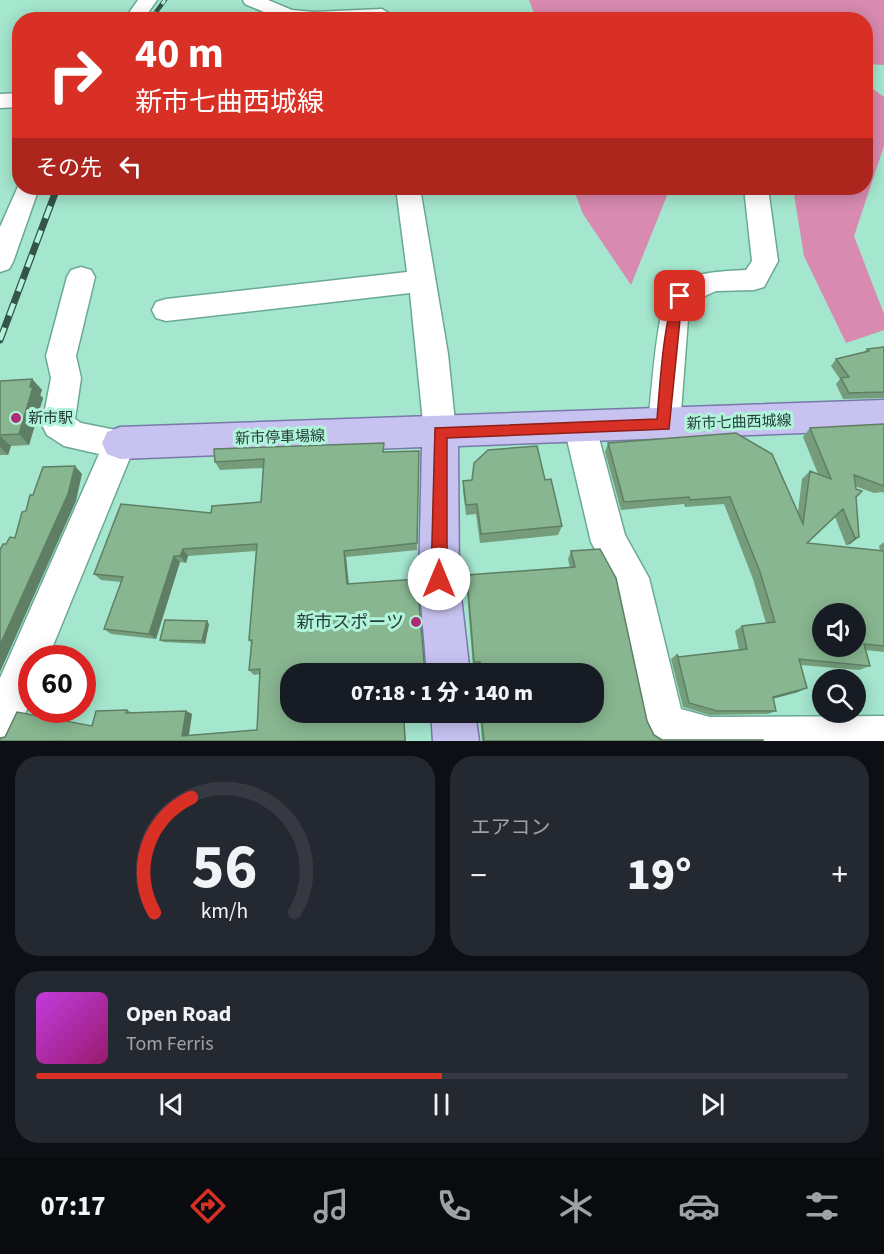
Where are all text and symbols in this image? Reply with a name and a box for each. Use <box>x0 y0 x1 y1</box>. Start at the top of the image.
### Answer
text: 40 m <box>135 24 224 84</box>
icon: right <box>36 36 114 114</box>
text: 新市七曲西城線 <box>135 83 324 122</box>
icon: left <box>114 150 147 183</box>
text: その先 <box>36 152 102 184</box>
pin <box>654 270 705 321</box>
icon: arrive <box>663 279 696 312</box>
place label: 新市駅 <box>28 408 73 429</box>
street label: 新市七曲西城線 <box>686 410 792 435</box>
marker: 新市駅 <box>9 411 23 425</box>
street label: 新市停車場線 <box>235 425 325 450</box>
position arrow <box>407 547 471 611</box>
map controls <box>812 603 866 723</box>
button: sound <box>812 603 866 657</box>
place label: 新市スポーツ <box>296 610 404 635</box>
marker: 新市スポーツ <box>409 615 423 629</box>
speed limit sign: 60 <box>18 645 96 723</box>
button: search <box>812 669 866 723</box>
text: 07:18 · 1 分 · 140 m <box>351 677 533 709</box>
text: エアコン <box>471 814 551 842</box>
text: 56 <box>192 823 258 912</box>
text: 19° <box>627 843 692 907</box>
text: − <box>471 852 487 899</box>
text: + <box>832 852 848 899</box>
text: km/h <box>201 896 249 927</box>
text: Open Road <box>126 998 231 1030</box>
text: Tom Ferris <box>126 1030 214 1058</box>
icon: previous <box>155 1088 188 1121</box>
icon: pause <box>425 1088 458 1121</box>
icon: next <box>696 1088 729 1121</box>
icon: directions <box>187 1185 229 1227</box>
icon: music <box>310 1185 352 1227</box>
icon: phone <box>433 1185 475 1227</box>
icon: climate <box>555 1185 597 1227</box>
icon: car <box>678 1185 720 1227</box>
icon: filters <box>801 1185 843 1227</box>
text: 07:17 <box>40 1187 106 1226</box>

